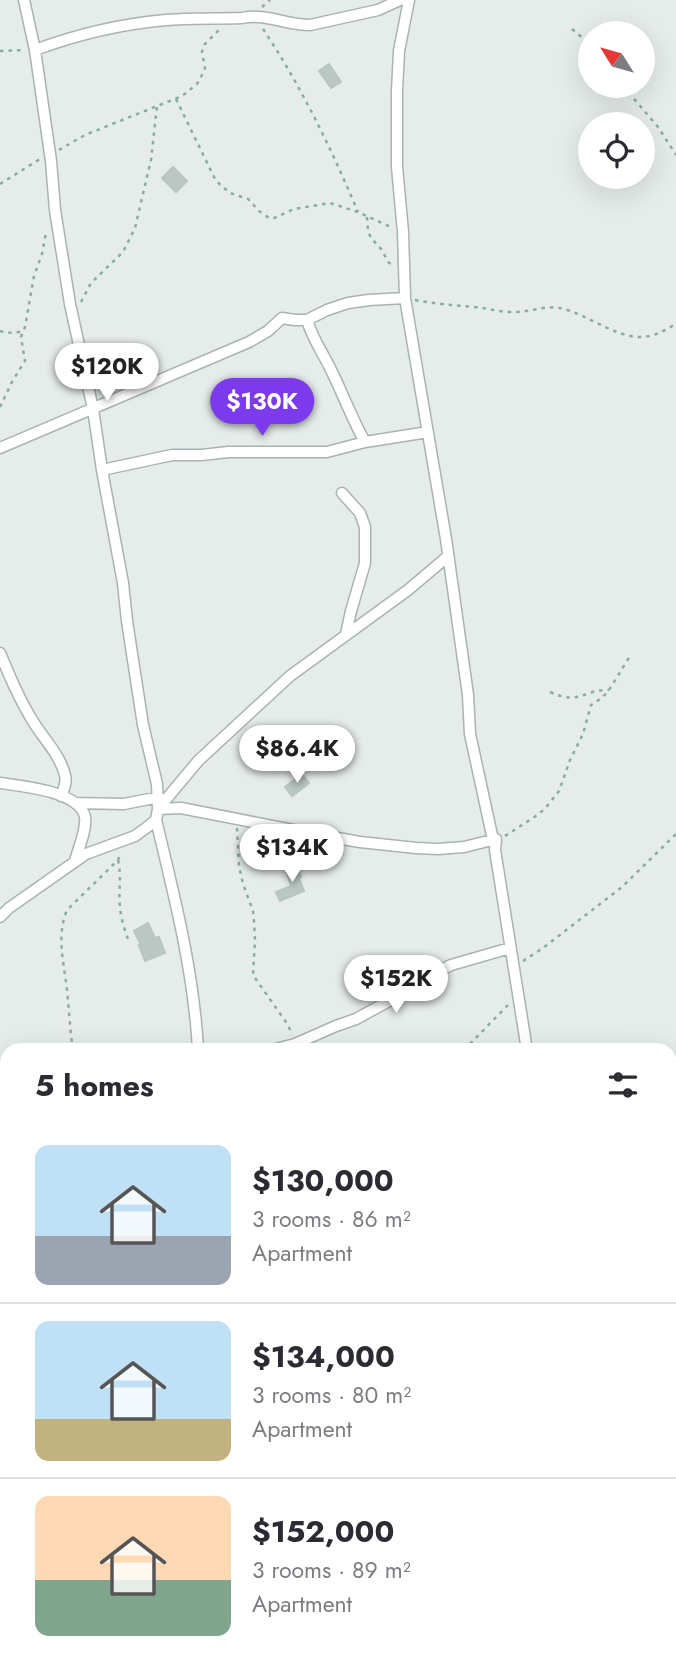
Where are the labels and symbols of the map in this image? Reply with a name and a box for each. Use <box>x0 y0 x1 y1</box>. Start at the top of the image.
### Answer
north arrow <box>578 21 654 98</box>
pin: $120K <box>58 344 156 403</box>
pin: $130K <box>213 378 311 438</box>
pin: $86.4K <box>240 726 354 785</box>
pin: $134K <box>243 824 341 884</box>
pin: $152K <box>347 956 445 1015</box>

